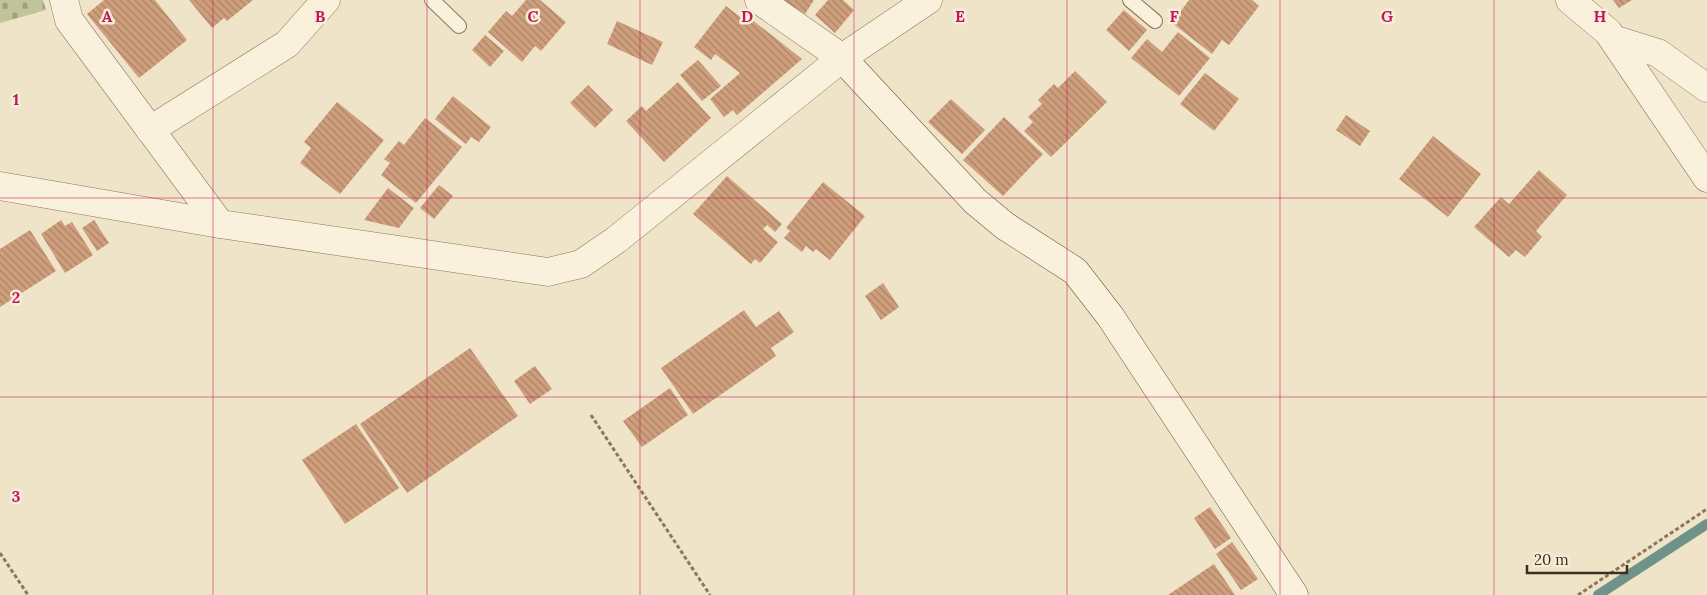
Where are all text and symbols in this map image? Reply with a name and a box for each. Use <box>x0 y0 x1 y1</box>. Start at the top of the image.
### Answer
text: A <box>102 6 113 26</box>
text: B <box>315 6 326 26</box>
text: C <box>527 6 539 26</box>
text: D <box>741 6 753 26</box>
text: E <box>955 6 965 26</box>
text: F <box>1169 6 1179 26</box>
text: G <box>1381 6 1393 26</box>
text: H <box>1594 6 1607 26</box>
text: 1 <box>13 89 19 109</box>
text: 2 <box>12 287 20 307</box>
text: 3 <box>12 486 21 506</box>
scale bar <box>1527 542 1627 574</box>
text: 20 m <box>1534 550 1569 569</box>

